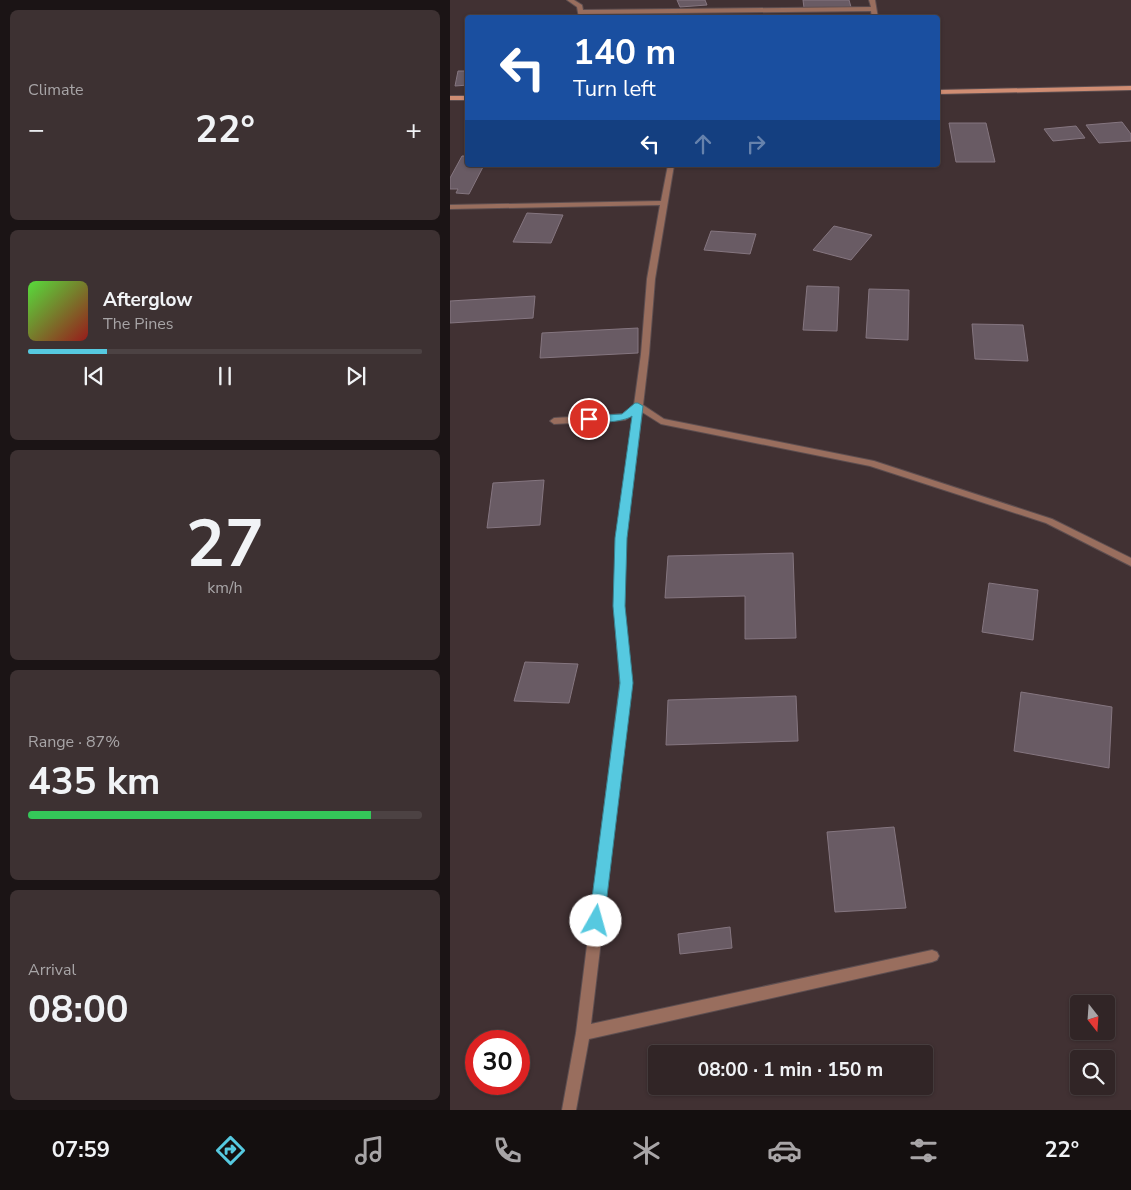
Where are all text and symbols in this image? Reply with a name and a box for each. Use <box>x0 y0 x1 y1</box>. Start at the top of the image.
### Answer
text: 140 m <box>573 29 676 76</box>
icon: left <box>490 35 555 100</box>
text: Turn left <box>573 74 656 104</box>
text: Climate <box>28 79 83 101</box>
text: 22° <box>195 104 255 155</box>
text: − <box>28 111 45 149</box>
text: + <box>405 111 422 149</box>
icon: left <box>636 130 664 158</box>
icon: ahead <box>689 130 717 158</box>
icon: right <box>742 130 770 158</box>
text: Afterglow <box>103 287 193 313</box>
text: The Pines <box>103 313 173 335</box>
icon: previous <box>80 362 108 390</box>
icon: pause <box>211 362 239 390</box>
icon: next <box>342 362 370 390</box>
pin <box>568 398 610 440</box>
icon: arrive <box>575 405 603 433</box>
text: 27 <box>186 500 264 589</box>
text: km/h <box>207 577 243 599</box>
text: Range · 87% <box>28 731 120 753</box>
text: 435 km <box>28 756 160 807</box>
position arrow <box>569 894 621 946</box>
text: Arrival <box>28 959 76 981</box>
text: 08:00 <box>28 984 129 1035</box>
north arrow <box>1070 995 1115 1040</box>
map controls <box>1070 995 1115 1095</box>
speed limit sign: 30 <box>465 1030 530 1095</box>
button: search <box>1070 1050 1115 1095</box>
text: 08:00 · 1 min · 150 m <box>698 1057 883 1083</box>
icon: directions <box>213 1133 248 1168</box>
icon: music <box>352 1133 387 1168</box>
icon: phone <box>490 1133 525 1168</box>
icon: climate <box>629 1133 664 1168</box>
icon: car <box>767 1133 802 1168</box>
icon: filters <box>906 1133 941 1168</box>
text: 07:59 <box>52 1135 110 1165</box>
text: 22° <box>1044 1135 1079 1165</box>

